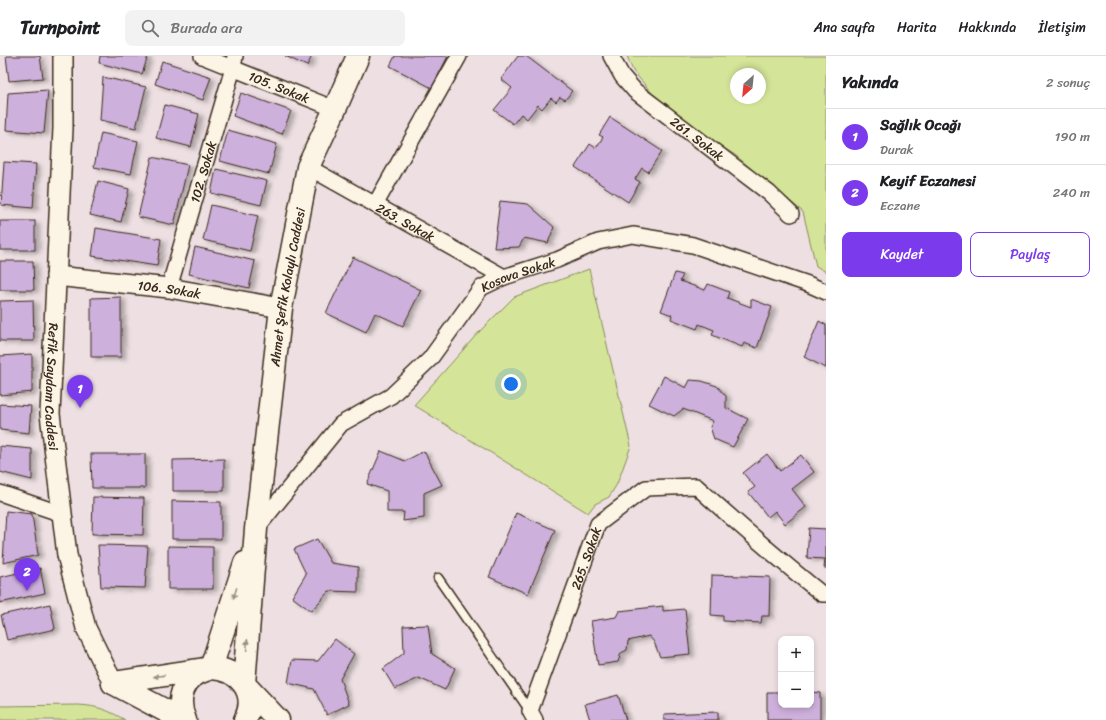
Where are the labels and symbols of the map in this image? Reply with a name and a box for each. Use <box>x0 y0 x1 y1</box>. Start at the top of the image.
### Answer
street label: 105. Sokak <box>245 65 313 110</box>
north arrow <box>730 68 766 104</box>
street label: 261. Sokak <box>665 111 729 167</box>
street label: 102. Sokak <box>183 138 223 206</box>
street label: 263. Sokak <box>372 196 439 248</box>
street label: Ahmet Şefik Kolaylı Caddesi <box>263 205 312 369</box>
street label: Kosova Sokak <box>477 250 558 299</box>
street label: 106. Sokak <box>136 274 203 305</box>
street label: Refik Saydam Caddesi <box>38 323 65 452</box>
your location <box>501 374 521 394</box>
pin: 1 <box>67 375 93 408</box>
street label: 265. Sokak <box>564 524 608 593</box>
pin: 2 <box>14 558 40 591</box>
one-way arrow <box>232 587 238 599</box>
one-way arrow <box>244 639 251 651</box>
one-way arrow <box>153 673 165 679</box>

